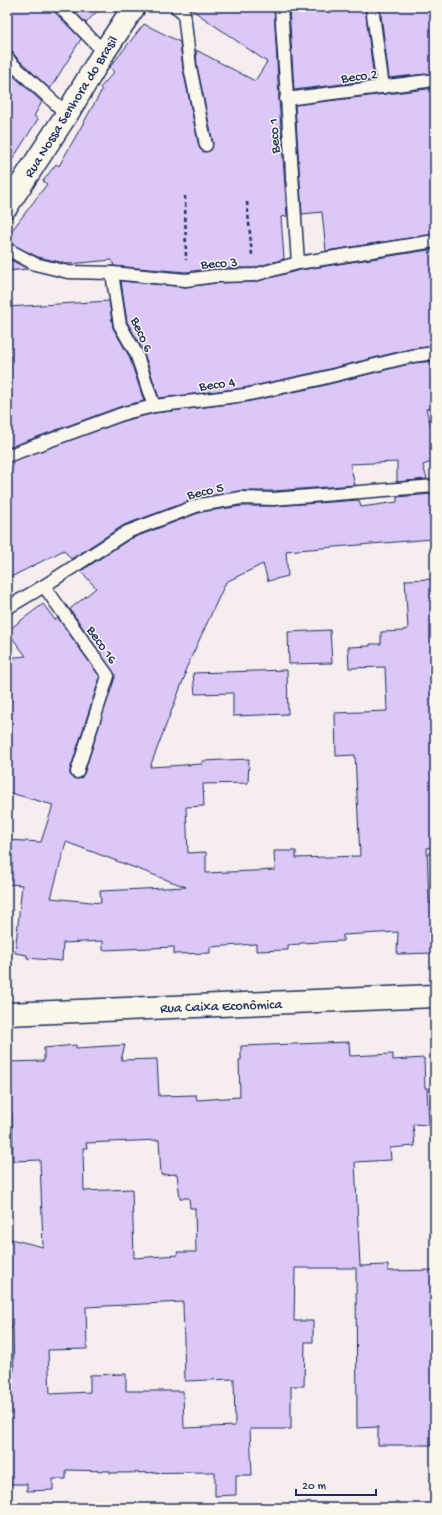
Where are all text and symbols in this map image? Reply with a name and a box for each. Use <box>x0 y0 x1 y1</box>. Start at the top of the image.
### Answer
street label: Rua Nossa Senhora do Brasil <box>21 33 123 181</box>
street label: Beco 2 <box>339 67 379 88</box>
street label: Beco 1 <box>266 118 285 155</box>
street label: Beco 3 <box>199 255 238 274</box>
street label: Beco 6 <box>125 314 156 356</box>
street label: Beco 4 <box>197 375 237 396</box>
street label: Beco 5 <box>185 480 226 505</box>
street label: Beco 16 <box>81 622 121 668</box>
street label: Rua Caixa Econômica <box>160 997 284 1018</box>
scale bar <box>296 1471 376 1497</box>
text: 20 m <box>302 1480 327 1494</box>

